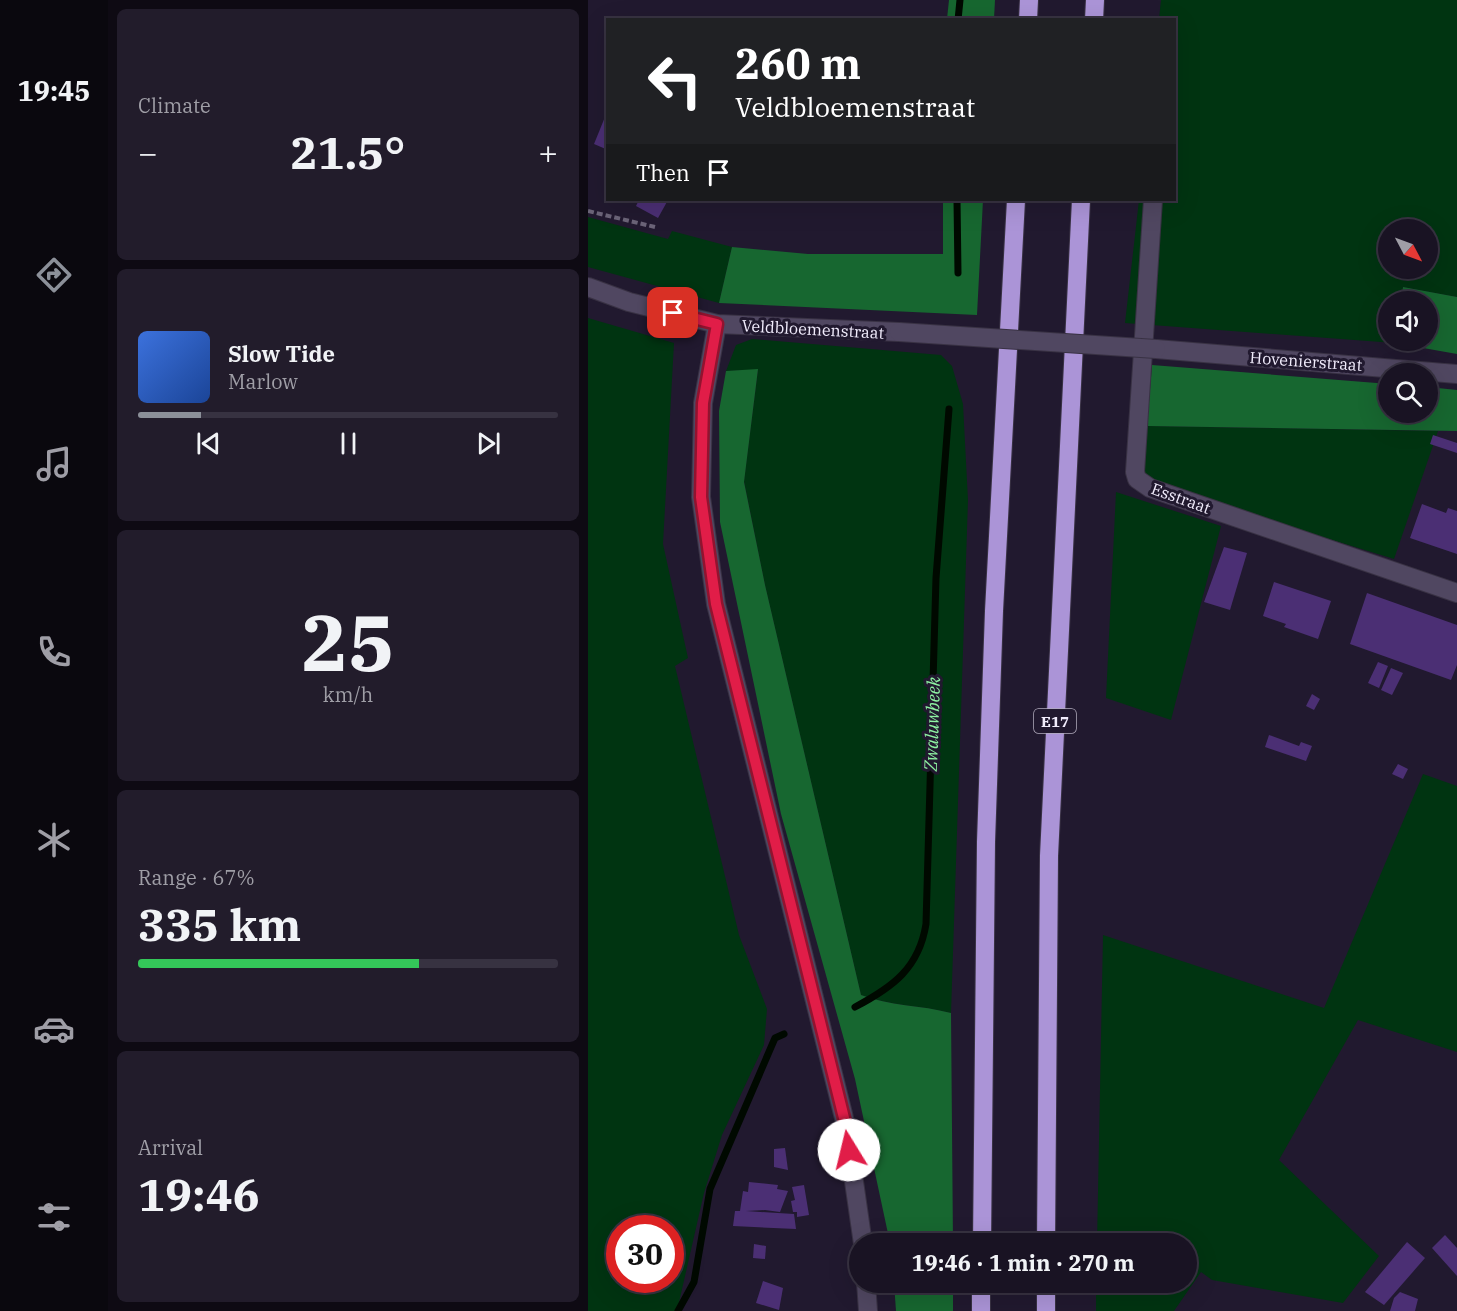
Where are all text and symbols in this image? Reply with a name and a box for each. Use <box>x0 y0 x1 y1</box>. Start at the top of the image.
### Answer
text: 260 m <box>735 36 861 91</box>
icon: left <box>636 42 714 120</box>
text: 19:45 <box>18 73 90 108</box>
text: Veldbloemenstraat <box>735 89 975 124</box>
text: Climate <box>138 92 211 119</box>
text: 21.5° <box>291 123 405 181</box>
text: − <box>138 131 158 174</box>
text: + <box>538 131 558 174</box>
icon: arrive <box>702 156 735 189</box>
text: Then <box>636 158 690 187</box>
north arrow <box>1378 219 1438 279</box>
map controls <box>1378 219 1438 423</box>
icon: directions <box>33 254 75 296</box>
pin <box>647 287 698 338</box>
button: sound <box>1378 291 1438 351</box>
icon: arrive <box>656 296 689 329</box>
street label: Veldbloemenstraat <box>741 315 885 343</box>
text: Slow Tide <box>228 339 335 368</box>
street label: Hovenierstraat <box>1249 347 1363 375</box>
button: search <box>1378 363 1438 423</box>
text: Marlow <box>228 368 298 395</box>
icon: previous <box>192 427 225 460</box>
icon: pause <box>332 427 365 460</box>
icon: next <box>472 427 505 460</box>
icon: music <box>33 443 75 485</box>
street label: Esstraat <box>1149 478 1214 518</box>
text: 25 <box>301 591 395 692</box>
icon: phone <box>33 631 75 673</box>
water label: Zwaluwbeek <box>919 676 945 773</box>
text: km/h <box>323 681 373 708</box>
road number: E17 <box>1034 709 1076 733</box>
icon: climate <box>33 819 75 861</box>
text: Range · 67% <box>138 864 255 891</box>
text: 335 km <box>138 895 301 953</box>
icon: car <box>33 1008 75 1050</box>
position arrow <box>817 1118 881 1182</box>
text: Arrival <box>138 1134 203 1161</box>
text: 19:46 <box>138 1165 260 1223</box>
icon: filters <box>33 1196 75 1238</box>
speed limit sign: 30 <box>606 1215 684 1293</box>
text: 19:46 · 1 min · 270 m <box>911 1248 1135 1277</box>

